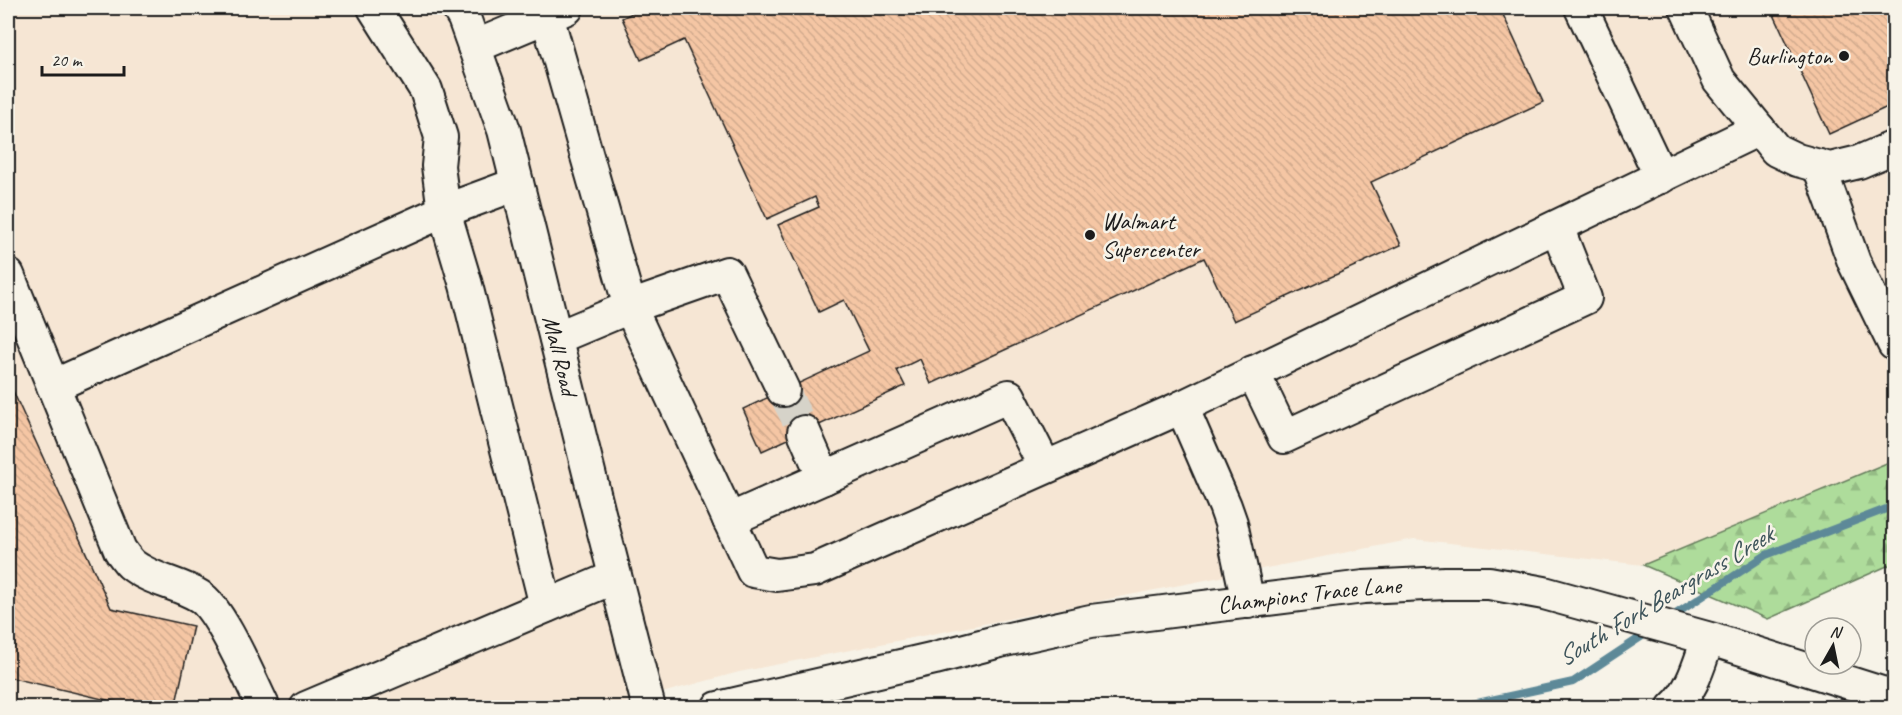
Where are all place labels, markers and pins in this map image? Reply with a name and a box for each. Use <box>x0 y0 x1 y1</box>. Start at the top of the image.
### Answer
place label: Burlington <box>1747 41 1833 71</box>
marker: Burlington <box>1837 49 1851 63</box>
place label: Walmart Supercenter <box>1102 206 1202 264</box>
marker: Walmart Supercenter <box>1083 228 1097 242</box>

